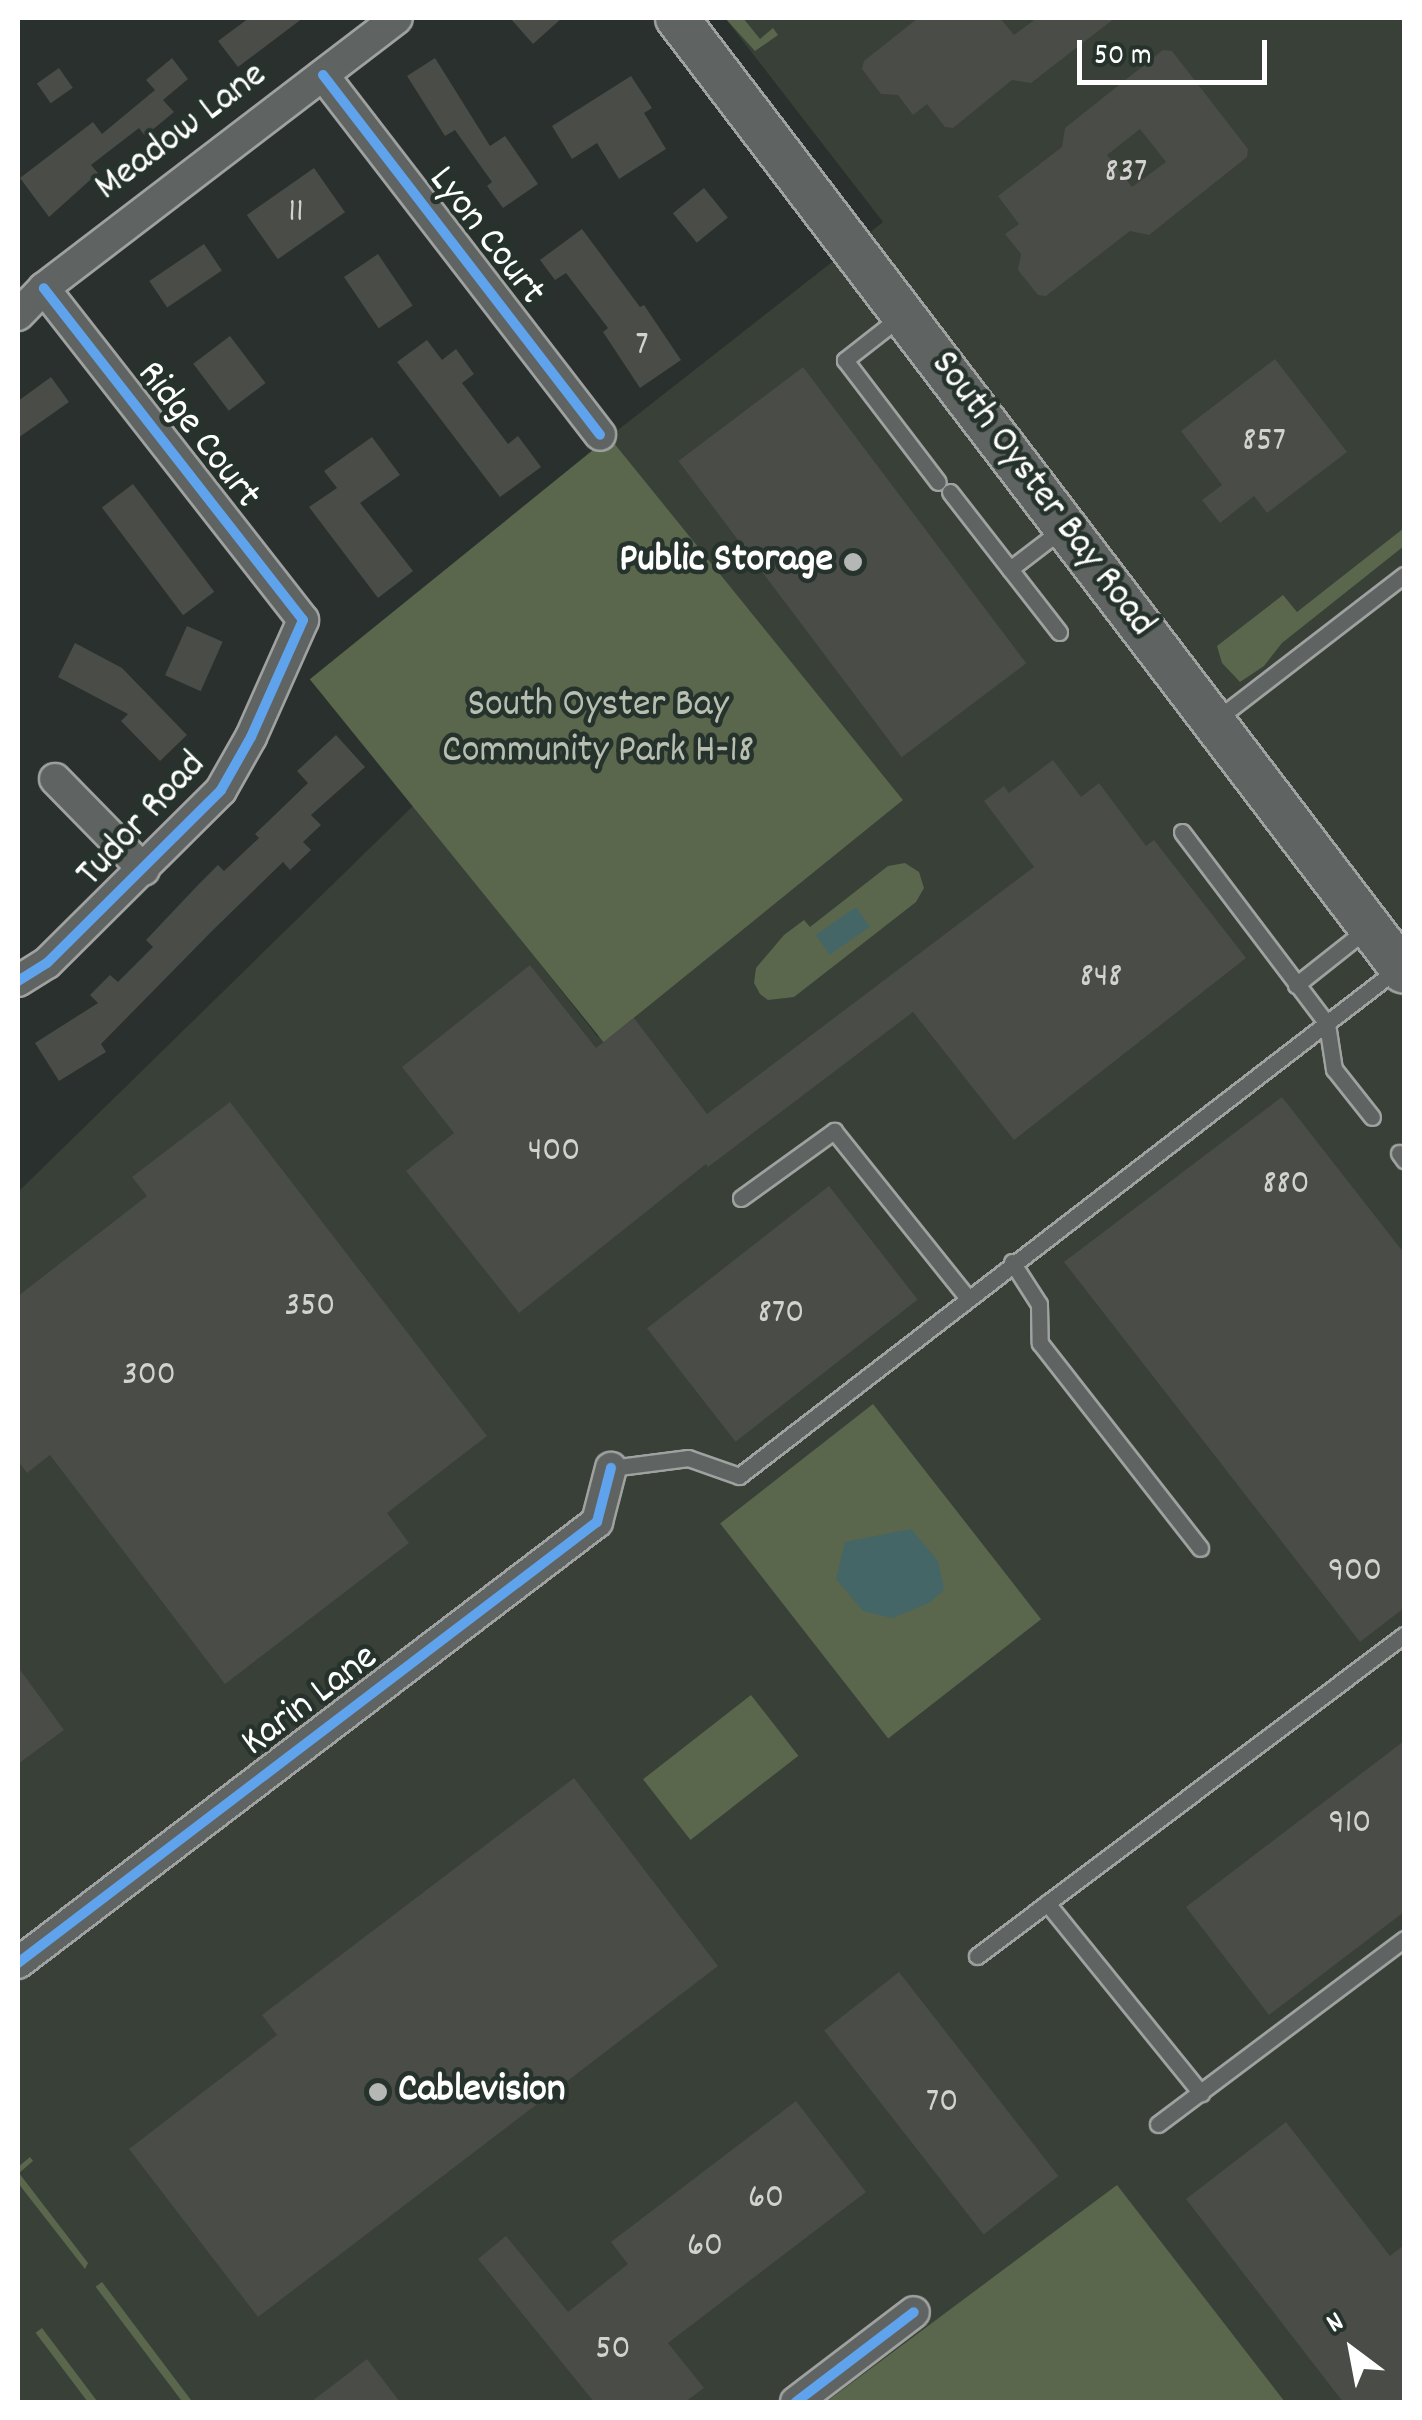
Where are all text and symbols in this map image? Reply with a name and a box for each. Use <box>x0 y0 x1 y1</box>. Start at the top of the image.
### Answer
scale bar <box>1082 20 1272 82</box>
text: 50 m <box>1094 36 1152 79</box>
street label: Meadow Lane <box>87 53 277 213</box>
house number: 837 <box>1105 152 1147 194</box>
street label: Lyon Court <box>416 158 554 316</box>
house number: 11 <box>288 192 304 234</box>
house number: 7 <box>635 325 649 367</box>
street label: South Oyster Bay Road <box>918 343 1164 647</box>
street label: Ridge Court <box>124 353 270 519</box>
house number: 857 <box>1242 421 1286 463</box>
place label: Public Storage <box>619 538 833 586</box>
marker: Public Storage <box>842 551 864 573</box>
park label: South Oyster Bay Community Park H-18 <box>442 683 754 777</box>
street label: Tudor Road <box>68 743 218 899</box>
house number: 848 <box>1080 957 1122 999</box>
house number: 400 <box>528 1131 580 1173</box>
house number: 880 <box>1262 1164 1310 1206</box>
house number: 350 <box>285 1286 335 1328</box>
house number: 870 <box>758 1293 804 1335</box>
house number: 300 <box>122 1355 176 1397</box>
house number: 900 <box>1328 1551 1382 1593</box>
street label: Karin Lane <box>233 1635 389 1769</box>
house number: 910 <box>1329 1803 1371 1845</box>
place label: Cablevision <box>398 2068 565 2116</box>
marker: Cablevision <box>367 2081 389 2103</box>
house number: 70 <box>926 2082 958 2124</box>
house number: 60 <box>748 2178 784 2220</box>
house number: 60 <box>687 2226 723 2268</box>
north arrow <box>1302 2300 1402 2400</box>
text: N <box>1320 2304 1353 2345</box>
house number: 50 <box>595 2329 631 2371</box>

